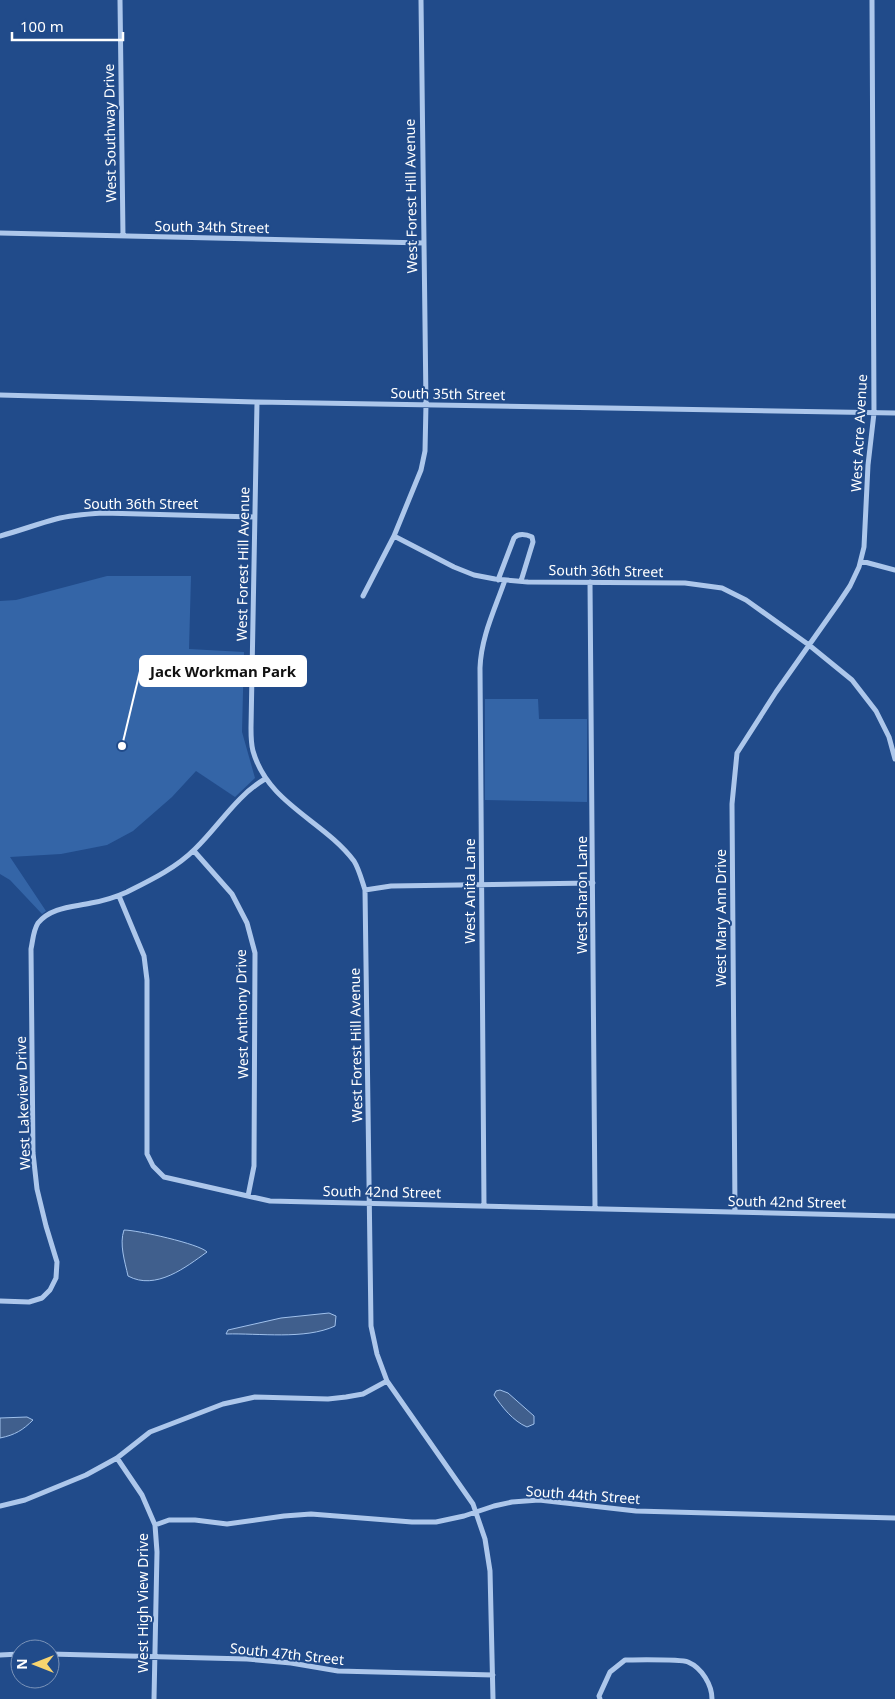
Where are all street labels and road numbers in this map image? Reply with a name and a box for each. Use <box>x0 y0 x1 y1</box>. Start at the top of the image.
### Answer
street label: West Southway Drive <box>99 63 120 203</box>
street label: West Forest Hill Avenue <box>400 118 421 273</box>
street label: South 34th Street <box>155 216 269 237</box>
street label: West Acre Avenue <box>846 374 871 492</box>
street label: South 35th Street <box>391 383 505 404</box>
street label: West Forest Hill Avenue <box>232 486 253 641</box>
street label: South 36th Street <box>84 494 198 513</box>
street label: South 36th Street <box>549 560 663 581</box>
street label: West Sharon Lane <box>572 836 591 954</box>
street label: West Anita Lane <box>460 838 479 944</box>
street label: West Mary Ann Drive <box>711 849 730 987</box>
street label: West Anthony Drive <box>231 949 252 1079</box>
street label: West Forest Hill Avenue <box>345 967 366 1122</box>
street label: West Lakeview Drive <box>11 1036 34 1170</box>
street label: South 42nd Street <box>323 1181 441 1202</box>
street label: South 42nd Street <box>728 1191 846 1212</box>
street label: South 44th Street <box>525 1481 641 1508</box>
street label: West High View Drive <box>133 1533 152 1673</box>
street label: South 47th Street <box>229 1638 345 1669</box>

